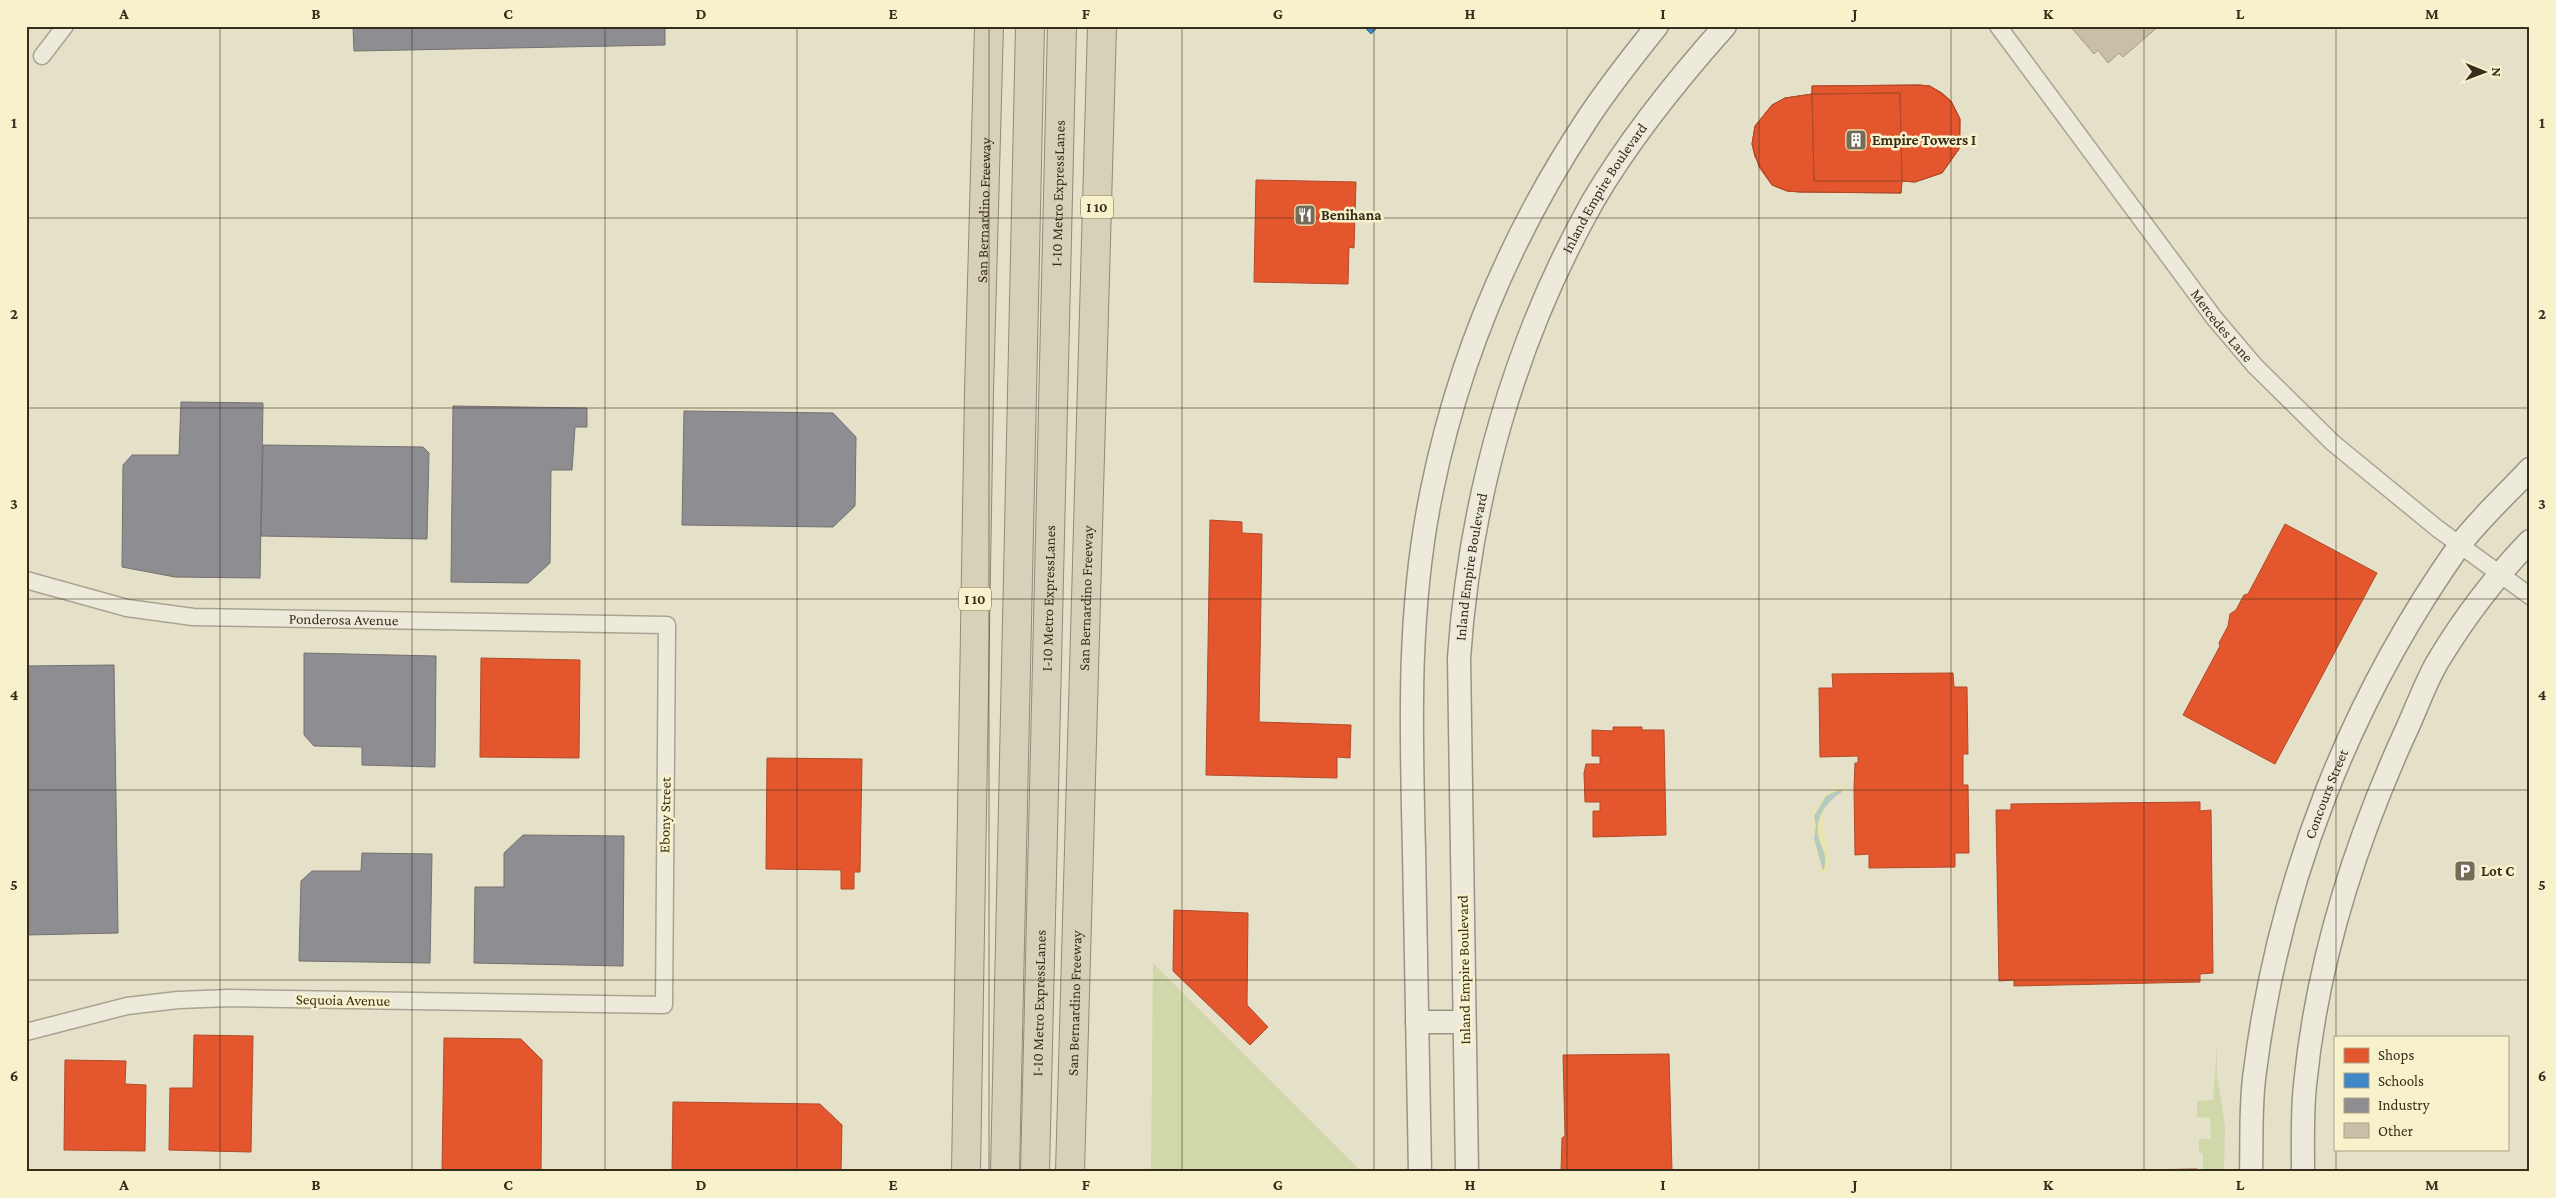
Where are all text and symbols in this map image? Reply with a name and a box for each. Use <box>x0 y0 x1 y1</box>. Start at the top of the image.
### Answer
text: A <box>118 5 129 22</box>
text: B <box>311 5 321 22</box>
text: C <box>503 5 513 22</box>
text: D <box>695 5 707 22</box>
text: E <box>888 5 898 22</box>
text: F <box>1082 5 1091 22</box>
text: G <box>1273 5 1283 22</box>
text: H <box>1465 5 1476 22</box>
text: I <box>1660 5 1666 22</box>
text: J <box>1850 5 1858 22</box>
text: K <box>2043 5 2054 22</box>
text: L <box>2236 5 2245 22</box>
text: M <box>2425 5 2439 22</box>
north arrow <box>2458 48 2508 98</box>
text: N <box>2489 67 2505 78</box>
text: 1 <box>11 114 17 131</box>
text: 1 <box>2539 114 2545 131</box>
street label: I-10 Metro ExpressLanes <box>1048 120 1068 267</box>
street label: Inland Empire Boulevard <box>1559 120 1650 256</box>
building icon: Empire Towers I <box>1844 128 1868 152</box>
place label: Empire Towers I <box>1872 132 1976 148</box>
street label: San Bernardino Freeway <box>974 137 995 283</box>
road number: I 10 <box>1081 196 1113 218</box>
restaurant icon: Benihana <box>1293 203 1317 227</box>
place label: Benihana <box>1321 207 1382 223</box>
street label: Mercedes Lane <box>2188 286 2256 366</box>
text: 2 <box>10 305 18 322</box>
text: 2 <box>2538 305 2546 322</box>
street label: Inland Empire Boulevard <box>1452 491 1490 642</box>
text: 3 <box>10 495 18 512</box>
text: 3 <box>2538 495 2546 512</box>
street label: I-10 Metro ExpressLanes <box>1039 525 1058 672</box>
street label: San Bernardino Freeway <box>1076 525 1097 671</box>
road number: I 10 <box>959 588 991 610</box>
street label: Ponderosa Avenue <box>289 611 399 628</box>
text: 4 <box>10 686 19 703</box>
text: 4 <box>2538 686 2547 703</box>
street label: Concours Street <box>2302 746 2352 841</box>
street label: Ebony Street <box>656 776 675 853</box>
parking icon: Lot C <box>2453 859 2477 883</box>
place label: Lot C <box>2481 863 2514 879</box>
text: 5 <box>10 876 18 893</box>
text: 5 <box>2538 876 2546 893</box>
street label: Inland Empire Boulevard <box>1455 895 1474 1045</box>
street label: I-10 Metro ExpressLanes <box>1029 929 1049 1077</box>
street label: San Bernardino Freeway <box>1065 930 1086 1076</box>
street label: Sequoia Avenue <box>296 991 391 1010</box>
legend <box>2334 1036 2508 1150</box>
text: Shops <box>2378 1047 2414 1064</box>
text: 6 <box>10 1067 18 1084</box>
text: 6 <box>2538 1067 2546 1084</box>
text: Schools <box>2378 1073 2424 1089</box>
text: Industry <box>2378 1097 2430 1114</box>
text: Other <box>2378 1123 2414 1139</box>
text: A <box>118 1176 129 1193</box>
text: B <box>311 1176 321 1193</box>
text: C <box>503 1176 513 1193</box>
text: D <box>695 1176 707 1193</box>
text: E <box>888 1176 898 1193</box>
text: F <box>1082 1176 1091 1193</box>
text: G <box>1273 1176 1283 1193</box>
text: H <box>1465 1176 1476 1193</box>
text: I <box>1660 1176 1666 1193</box>
text: J <box>1850 1176 1858 1193</box>
text: K <box>2043 1176 2054 1193</box>
text: L <box>2236 1176 2245 1193</box>
text: M <box>2425 1176 2439 1193</box>

